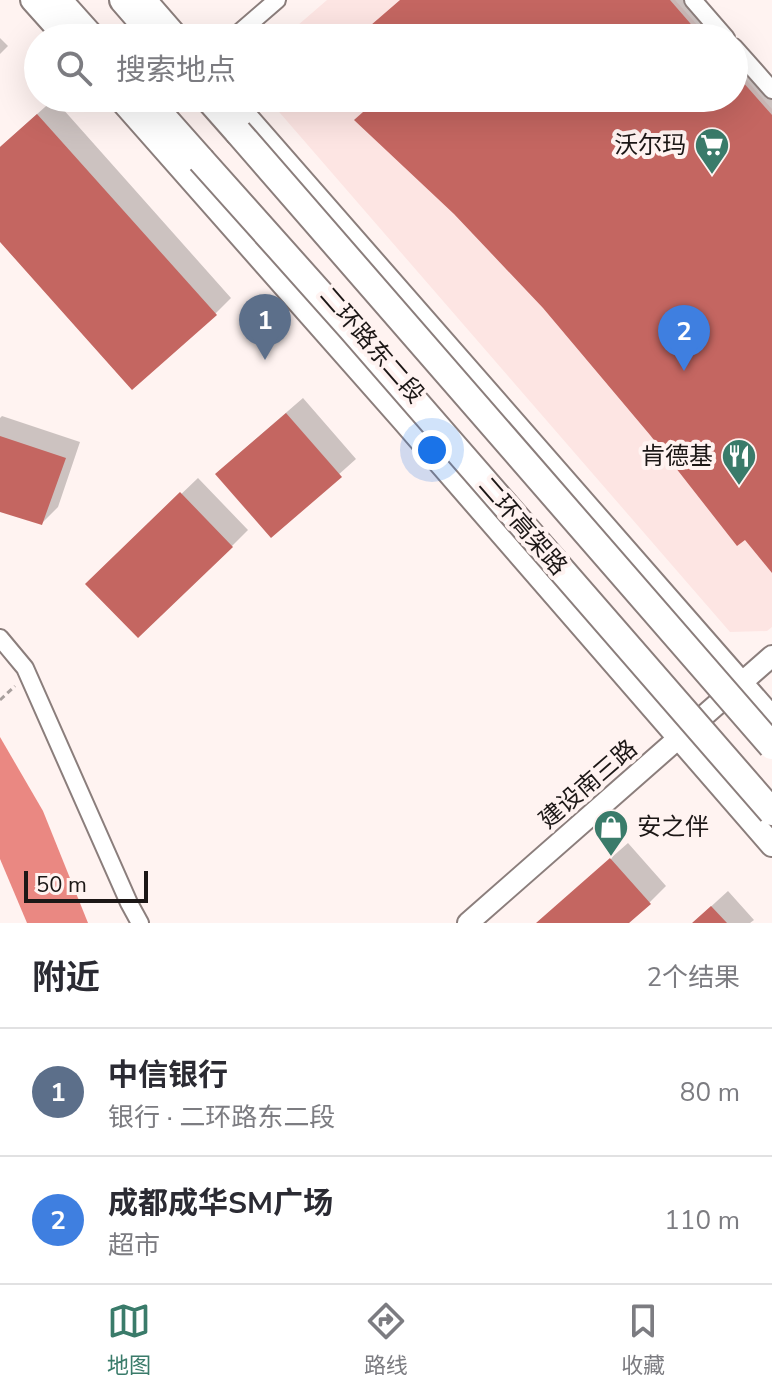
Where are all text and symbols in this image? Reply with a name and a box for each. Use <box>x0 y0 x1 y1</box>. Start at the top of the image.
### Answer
search box <box>24 24 748 112</box>
icon: search <box>52 46 96 90</box>
text: 搜索地点 <box>116 50 236 91</box>
supermarket icon: 沃尔玛 <box>693 126 731 176</box>
place label: 沃尔玛 <box>614 129 686 161</box>
street label: 二环路东二段 <box>313 280 431 410</box>
pin: 1 <box>239 294 291 360</box>
pin: 2 <box>658 305 710 371</box>
your location <box>412 430 452 470</box>
restaurant icon: 肯德基 <box>720 437 758 487</box>
place label: 肯德基 <box>641 440 713 472</box>
street label: 二环高架路 <box>472 470 574 582</box>
street label: 建设南三路 <box>532 733 644 835</box>
shop icon: 安之伴 <box>592 808 630 858</box>
place label: 安之伴 <box>637 811 709 843</box>
scale bar <box>24 867 148 903</box>
text: 50 m <box>36 870 87 900</box>
text: 附近 <box>32 955 100 1001</box>
text: 2个结果 <box>646 960 740 995</box>
text: 中信银行 <box>108 1055 228 1096</box>
text: 1 <box>50 1075 66 1110</box>
text: 80 m <box>680 1075 740 1110</box>
text: 银行 · 二环路东二段 <box>108 1100 335 1135</box>
text: 成都成华SM广场 <box>108 1183 333 1224</box>
text: 2 <box>50 1203 66 1238</box>
text: 110 m <box>664 1203 740 1238</box>
text: 超市 <box>108 1228 160 1263</box>
tab: 地图 <box>107 1299 151 1381</box>
tab: 路线 <box>364 1299 408 1381</box>
tab: 收藏 <box>621 1299 665 1381</box>

